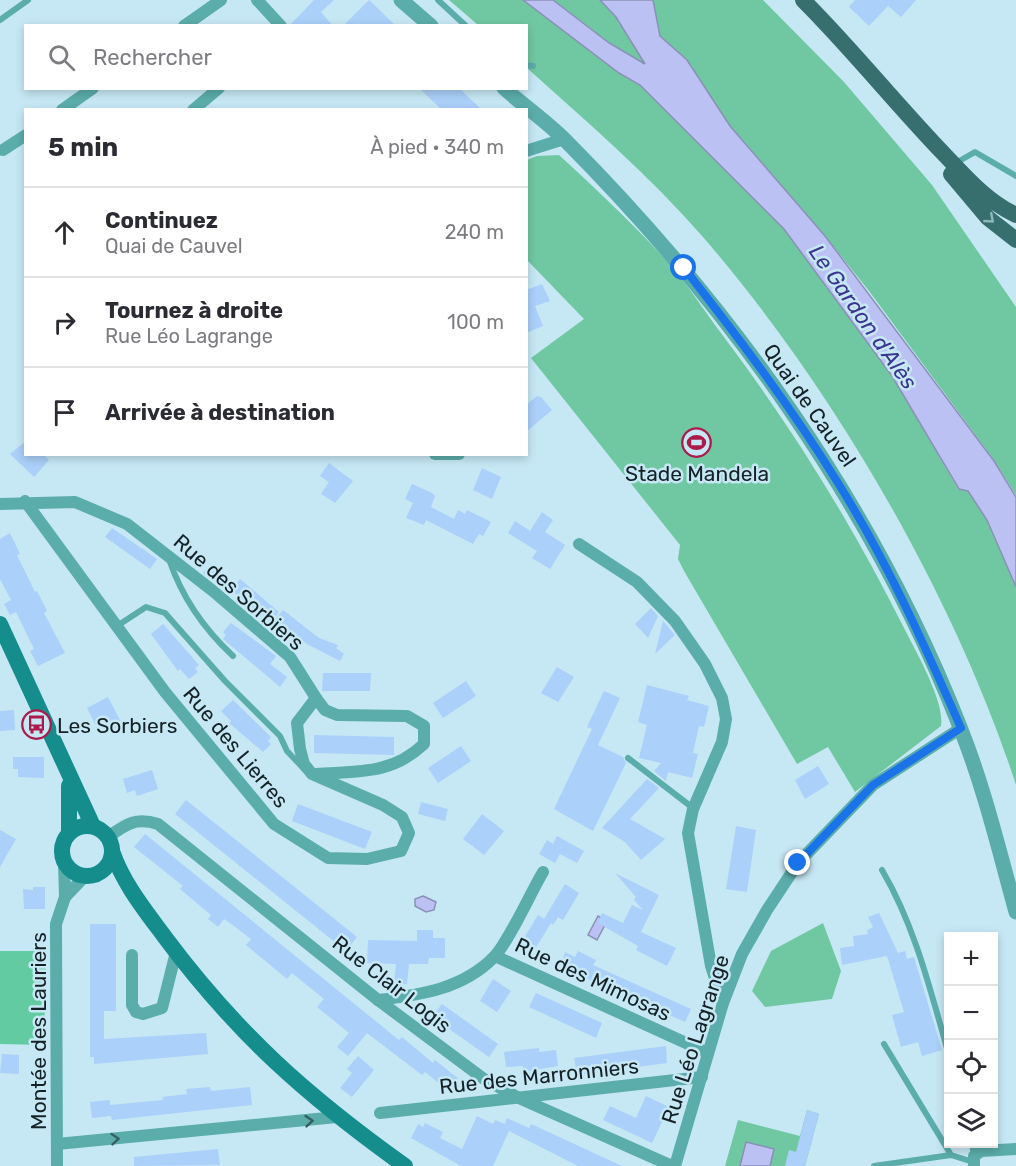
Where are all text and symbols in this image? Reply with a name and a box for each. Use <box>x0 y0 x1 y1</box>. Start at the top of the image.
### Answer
search box <box>24 24 528 90</box>
icon: search <box>45 41 78 74</box>
text: Rechercher <box>93 44 212 71</box>
text: 5 min <box>48 132 118 163</box>
text: À pied · 340 m <box>370 135 504 159</box>
text: Continuez <box>105 207 218 234</box>
one-way arrow <box>983 212 994 223</box>
icon: ahead <box>48 216 81 249</box>
text: 240 m <box>445 220 504 244</box>
text: Quai de Cauvel <box>105 234 243 258</box>
water label: Le Gardon d'Alès <box>803 239 923 395</box>
route start <box>670 254 696 280</box>
text: Tournez à droite <box>105 297 283 324</box>
icon: right <box>48 306 81 339</box>
text: 100 m <box>447 310 504 334</box>
text: Rue Léo Lagrange <box>105 324 273 348</box>
street label: Quai de Cauvel <box>758 339 862 471</box>
icon: arrive <box>48 396 81 429</box>
text: Arrivée à destination <box>105 399 335 426</box>
sports icon: Stade Mandela <box>681 426 713 458</box>
place label: Stade Mandela <box>625 461 769 486</box>
street label: Rue des Sorbiers <box>169 529 309 655</box>
street label: Rue des Lierres <box>178 681 294 813</box>
bus stop icon: Les Sorbiers <box>20 709 52 741</box>
place label: Les Sorbiers <box>57 713 177 738</box>
route end <box>784 849 810 875</box>
street label: Rue Clair Logis <box>328 930 456 1038</box>
street label: Montée des Lauriers <box>26 932 51 1130</box>
street label: Rue des Mimosas <box>511 932 675 1026</box>
map controls <box>944 932 998 1148</box>
button: + <box>944 932 998 986</box>
street label: Rue Léo Lagrange <box>656 951 734 1127</box>
button: − <box>944 986 998 1040</box>
button: locate <box>944 1040 998 1094</box>
street label: Rue des Marronniers <box>438 1053 640 1099</box>
button: layers <box>944 1094 998 1148</box>
one-way arrow <box>305 1115 314 1128</box>
one-way arrow <box>111 1133 120 1146</box>

